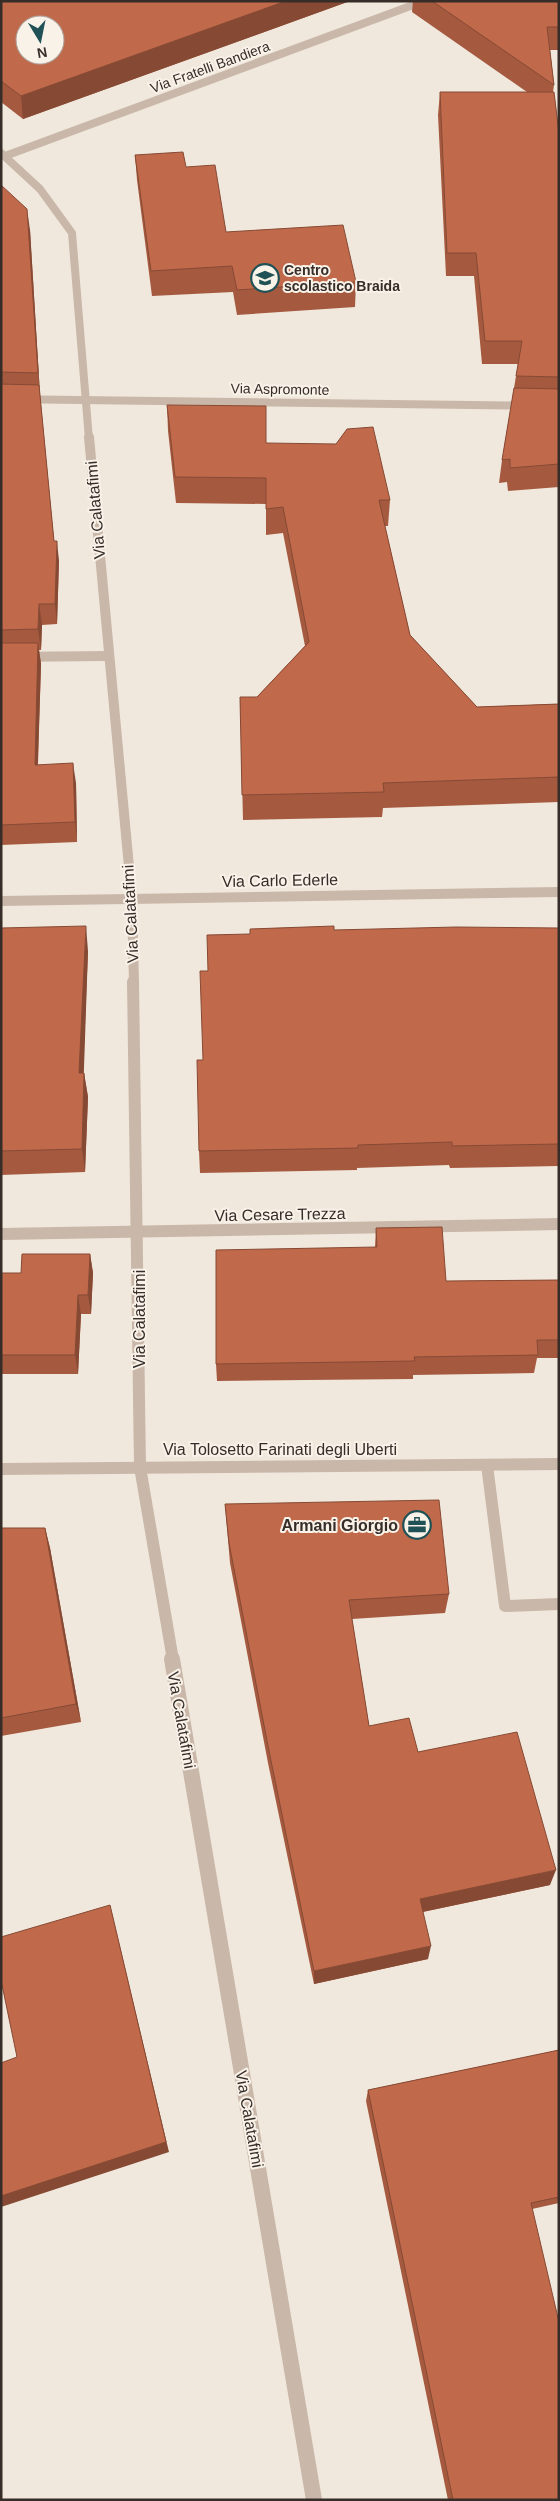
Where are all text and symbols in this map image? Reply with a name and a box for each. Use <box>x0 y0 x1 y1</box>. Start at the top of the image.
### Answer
north arrow <box>15 15 65 65</box>
street label: Via Fratelli Bandiera <box>148 38 272 96</box>
text: N <box>36 44 49 62</box>
place label: Centro scolastico Braida <box>284 262 400 294</box>
school or university icon: Centro scolastico Braida <box>250 263 280 293</box>
street label: Via Aspromonte <box>231 380 330 398</box>
street label: Via Calatafimi <box>83 460 108 560</box>
street label: Via Calatafimi <box>119 864 142 964</box>
street label: Via Carlo Ederle <box>222 871 338 890</box>
street label: Via Cesare Trezza <box>214 1205 346 1224</box>
street label: Via Calatafimi <box>131 1270 148 1368</box>
street label: Via Tolosetto Farinati degli Uberti <box>163 1441 397 1458</box>
office icon: Armani Giorgio <box>402 1510 432 1540</box>
place label: Armani Giorgio <box>282 1517 398 1534</box>
street label: Via Calatafimi <box>165 1670 198 1770</box>
street label: Via Calatafimi <box>233 2069 266 2169</box>

